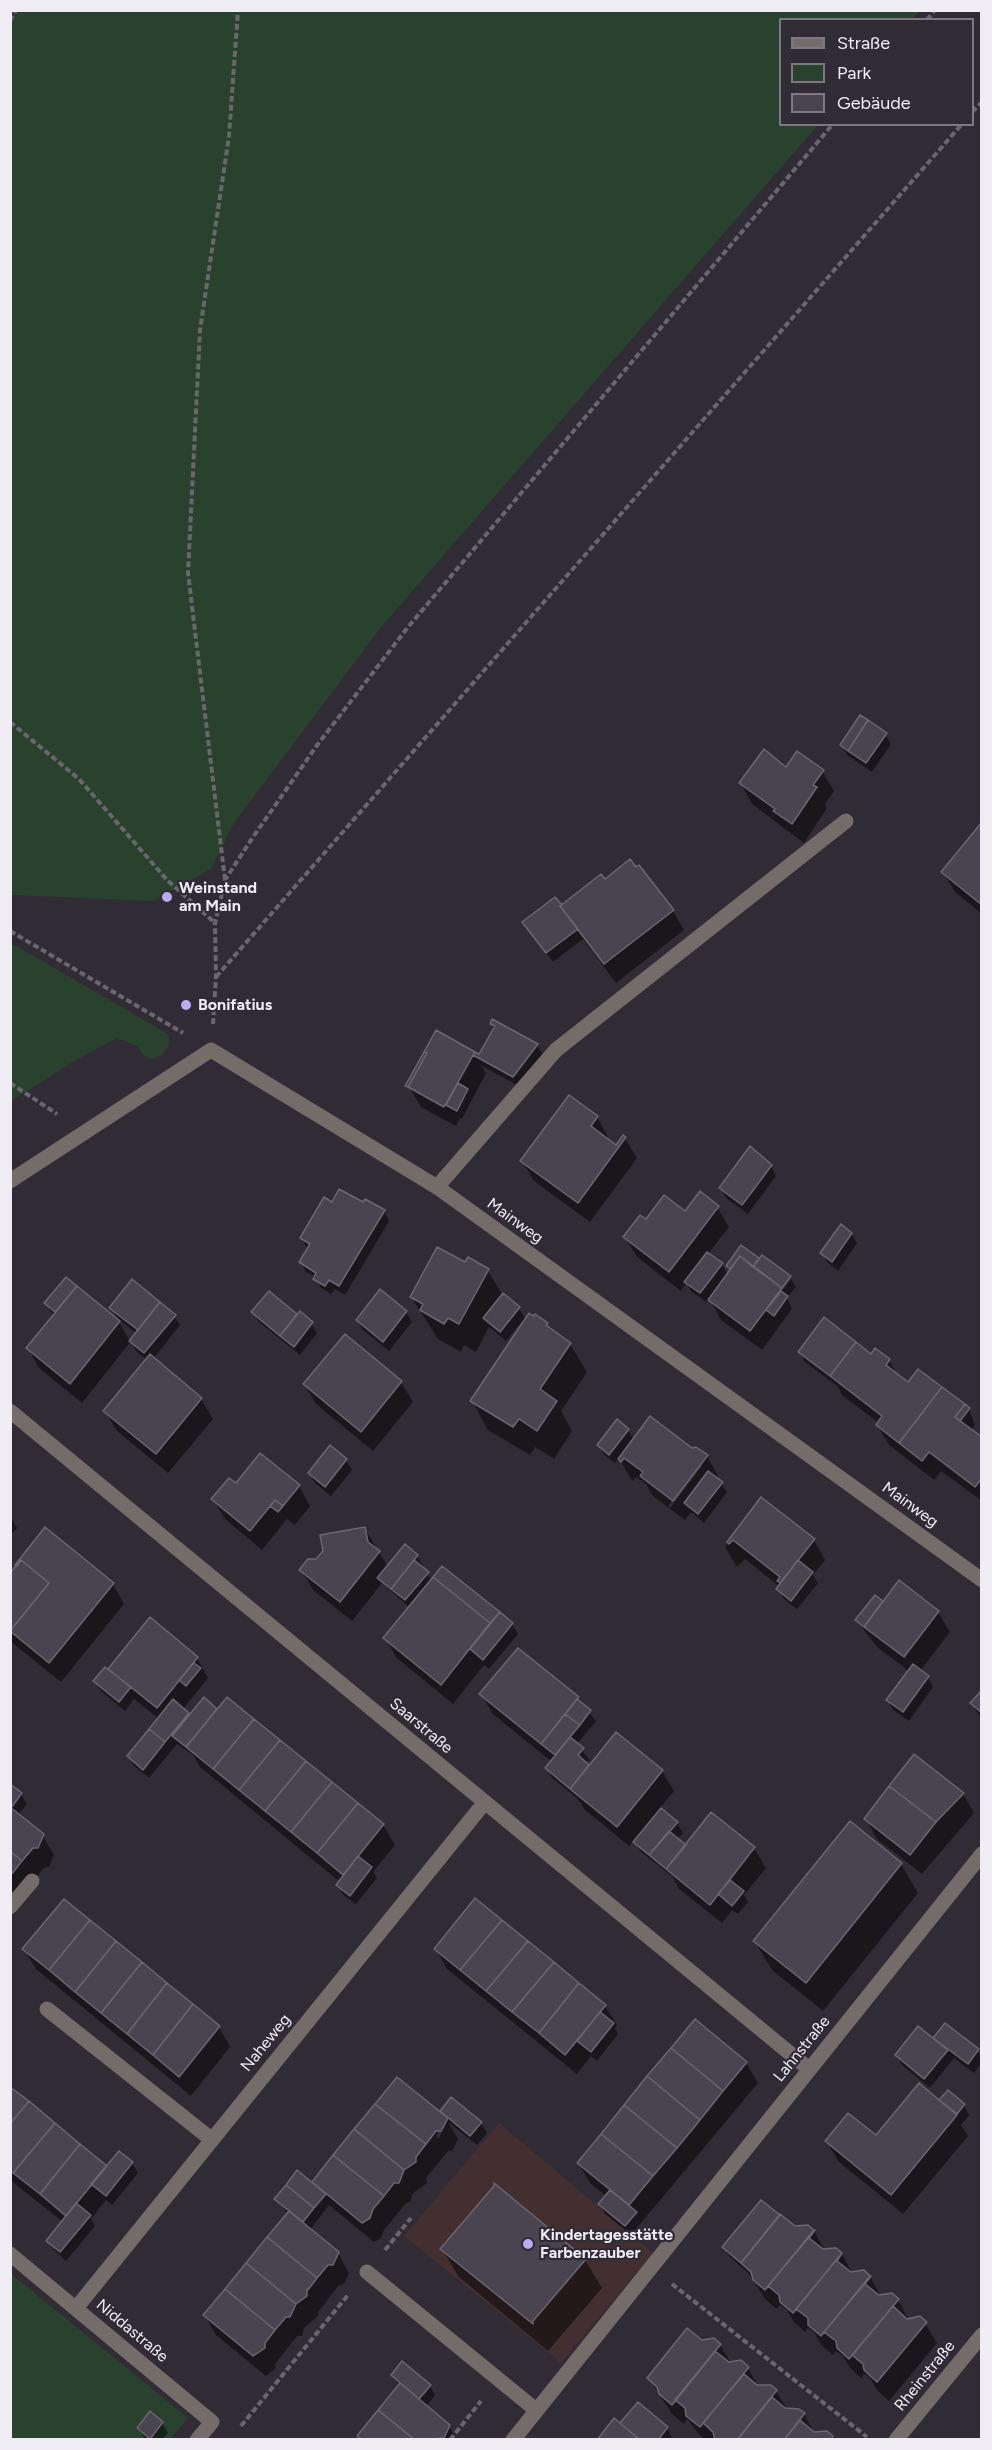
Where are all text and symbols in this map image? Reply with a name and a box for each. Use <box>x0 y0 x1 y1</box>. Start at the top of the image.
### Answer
legend <box>779 18 974 126</box>
text: Straße <box>837 32 890 54</box>
text: Park <box>837 62 871 84</box>
text: Gebäude <box>837 92 911 114</box>
place label: Weinstand am Main <box>179 878 257 916</box>
marker: Weinstand am Main <box>160 890 174 904</box>
place label: Bonifatius <box>198 995 272 1015</box>
marker: Bonifatius <box>179 998 193 1012</box>
street label: Mainweg <box>483 1194 547 1248</box>
street label: Mainweg <box>878 1478 942 1532</box>
street label: Saarstraße <box>386 1694 456 1758</box>
street label: Naheweg <box>237 2010 295 2076</box>
street label: Lahnstraße <box>770 2012 834 2086</box>
place label: Kindertagesstätte Farbenzauber <box>540 2225 673 2263</box>
marker: Kindertagesstätte Farbenzauber <box>521 2237 535 2251</box>
street label: Niddastraße <box>92 2295 172 2367</box>
street label: Rheinstraße <box>891 2337 959 2415</box>

